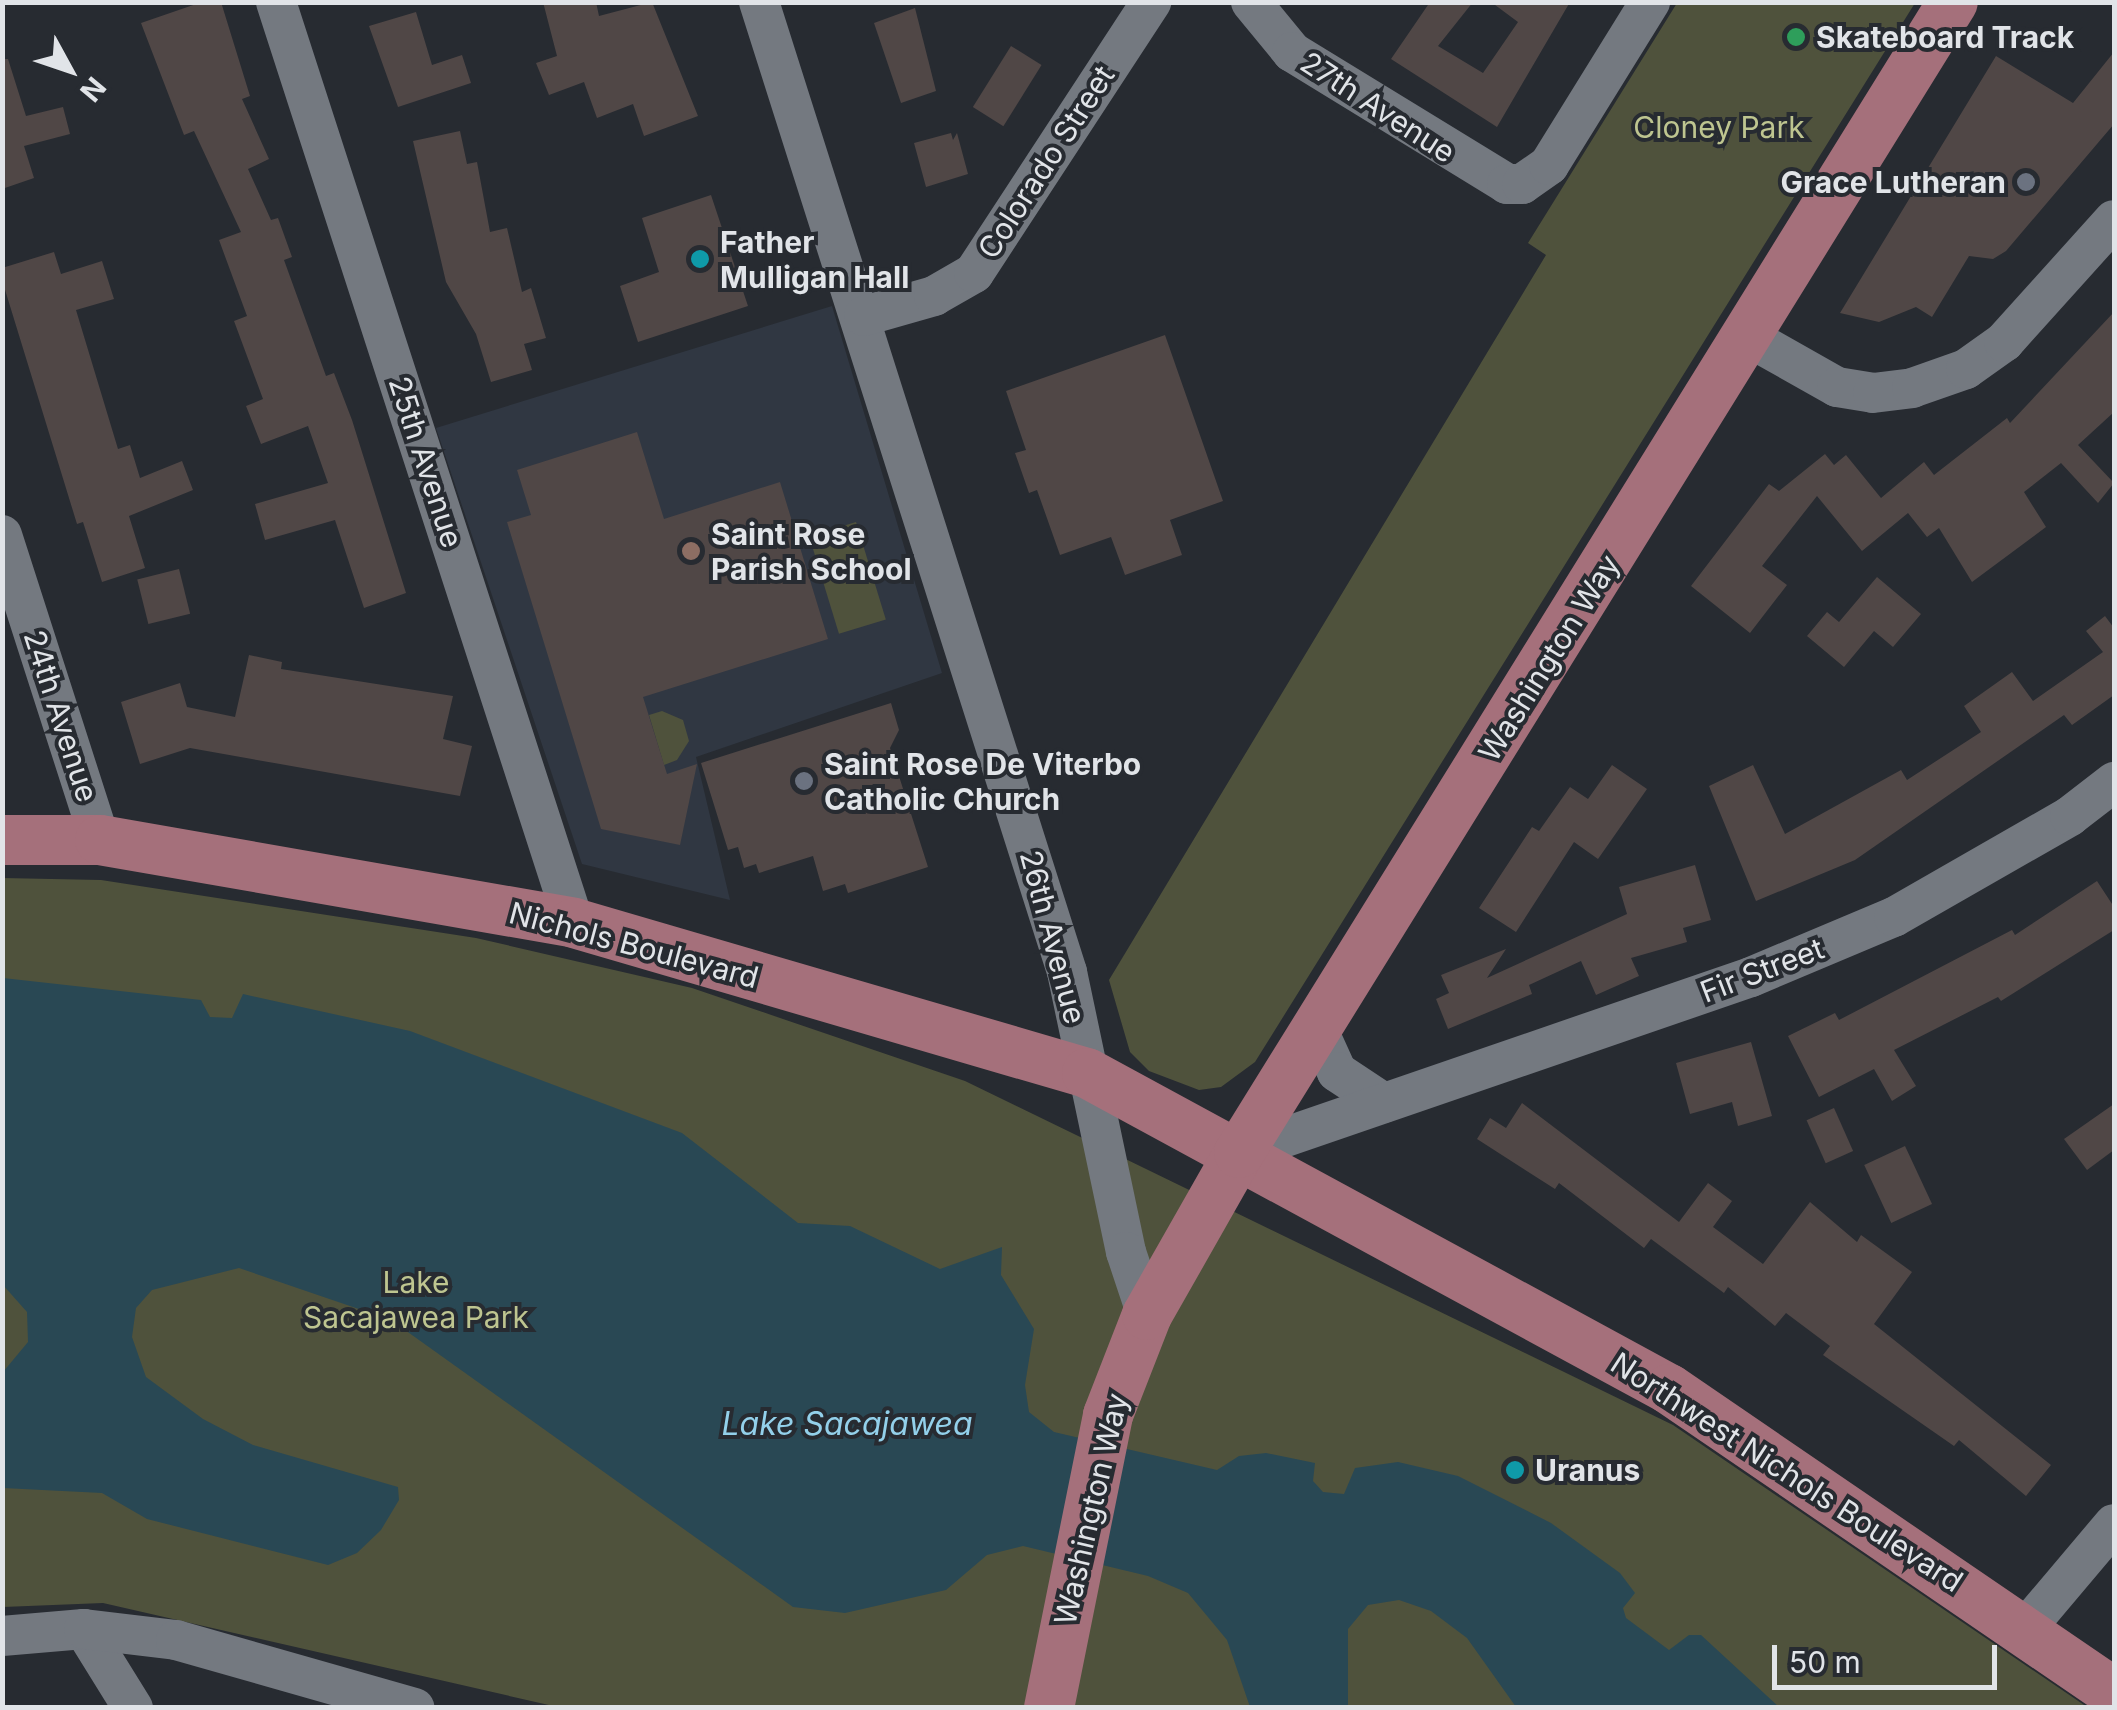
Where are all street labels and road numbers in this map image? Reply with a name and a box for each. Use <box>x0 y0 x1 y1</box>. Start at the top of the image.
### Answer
street label: 27th Avenue <box>1294 44 1462 170</box>
street label: Colorado Street <box>970 59 1122 265</box>
street label: 25th Avenue <box>381 372 471 552</box>
street label: Washington Way <box>1471 548 1627 768</box>
street label: 24th Avenue <box>16 626 106 806</box>
street label: 26th Avenue <box>1013 846 1093 1028</box>
street label: Nichols Boulevard <box>505 894 763 996</box>
street label: Fir Street <box>1695 930 1829 1010</box>
street label: Northwest Nichols Boulevard <box>1604 1345 1970 1599</box>
street label: Washington Way <box>1047 1390 1135 1628</box>

